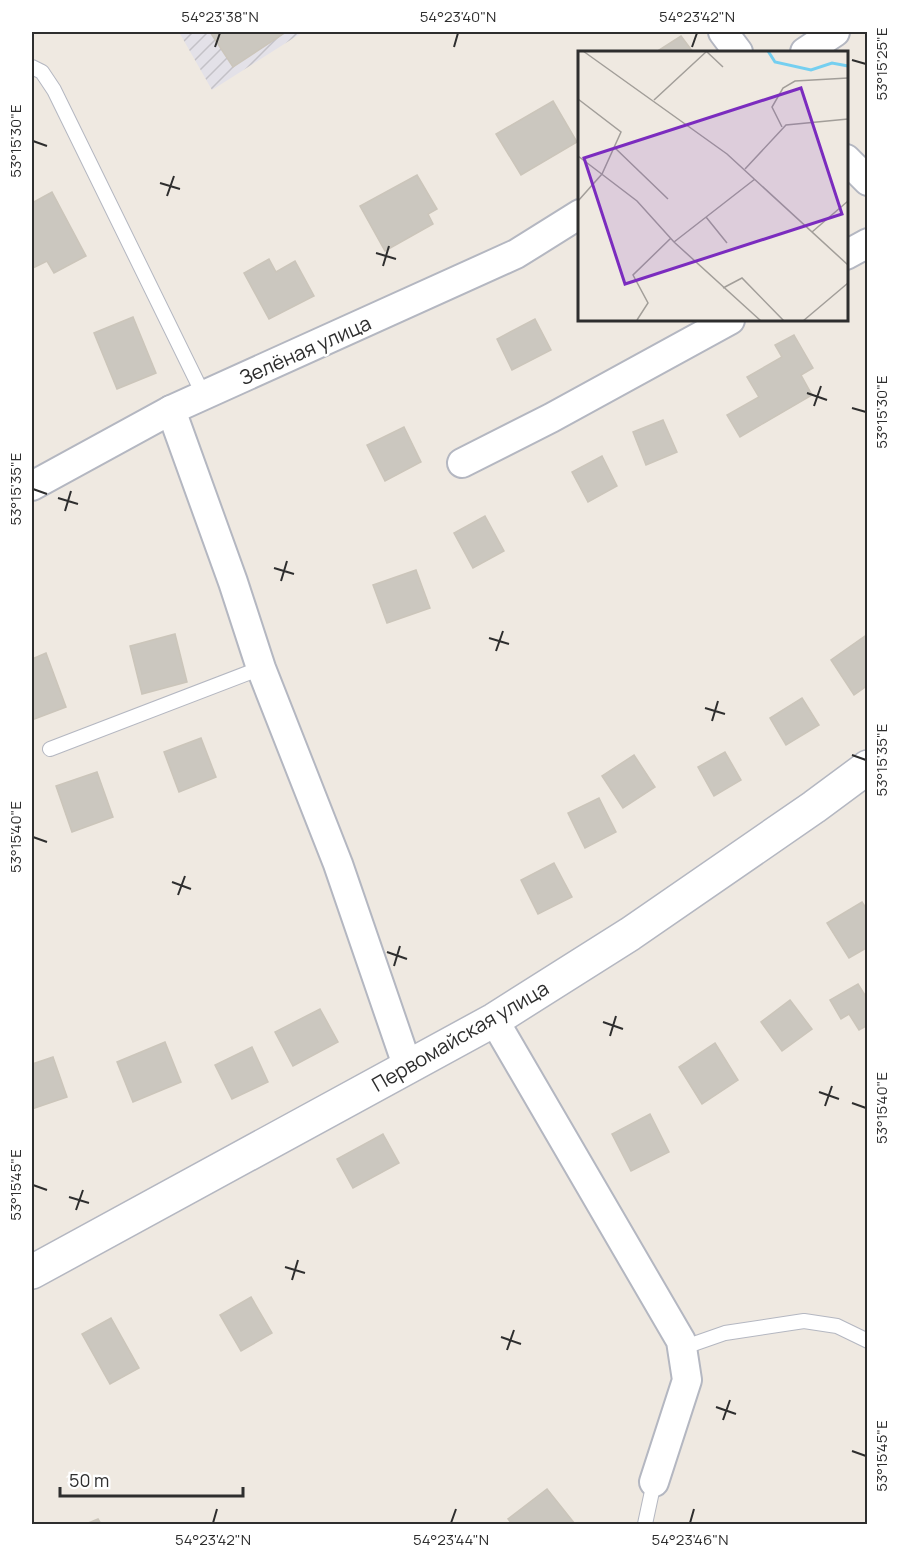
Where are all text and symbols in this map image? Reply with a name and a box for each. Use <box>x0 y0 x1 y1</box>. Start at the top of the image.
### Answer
text: 54°23'38"N <box>181 6 259 27</box>
text: 54°23'40"N <box>420 6 496 27</box>
text: 54°23'42"N <box>659 6 735 27</box>
text: 53°15'25"E <box>871 27 892 101</box>
inset map <box>578 51 848 321</box>
text: 53°15'30"E <box>5 104 26 178</box>
street label: Зелёная улица <box>235 309 375 391</box>
text: 53°15'30"E <box>871 375 892 449</box>
text: 53°15'35"E <box>5 453 26 525</box>
text: 53°15'35"E <box>871 724 892 796</box>
text: 53°15'40"E <box>5 801 26 873</box>
street label: Первомайская улица <box>367 974 553 1098</box>
text: 53°15'40"E <box>871 1072 892 1144</box>
text: 53°15'45"E <box>5 1149 26 1221</box>
text: 53°15'45"E <box>871 1420 892 1492</box>
scale bar <box>60 1460 243 1498</box>
text: 50 m <box>69 1468 109 1492</box>
text: 54°23'42"N <box>175 1529 251 1550</box>
text: 54°23'44"N <box>413 1529 489 1550</box>
text: 54°23'46"N <box>652 1529 728 1550</box>

